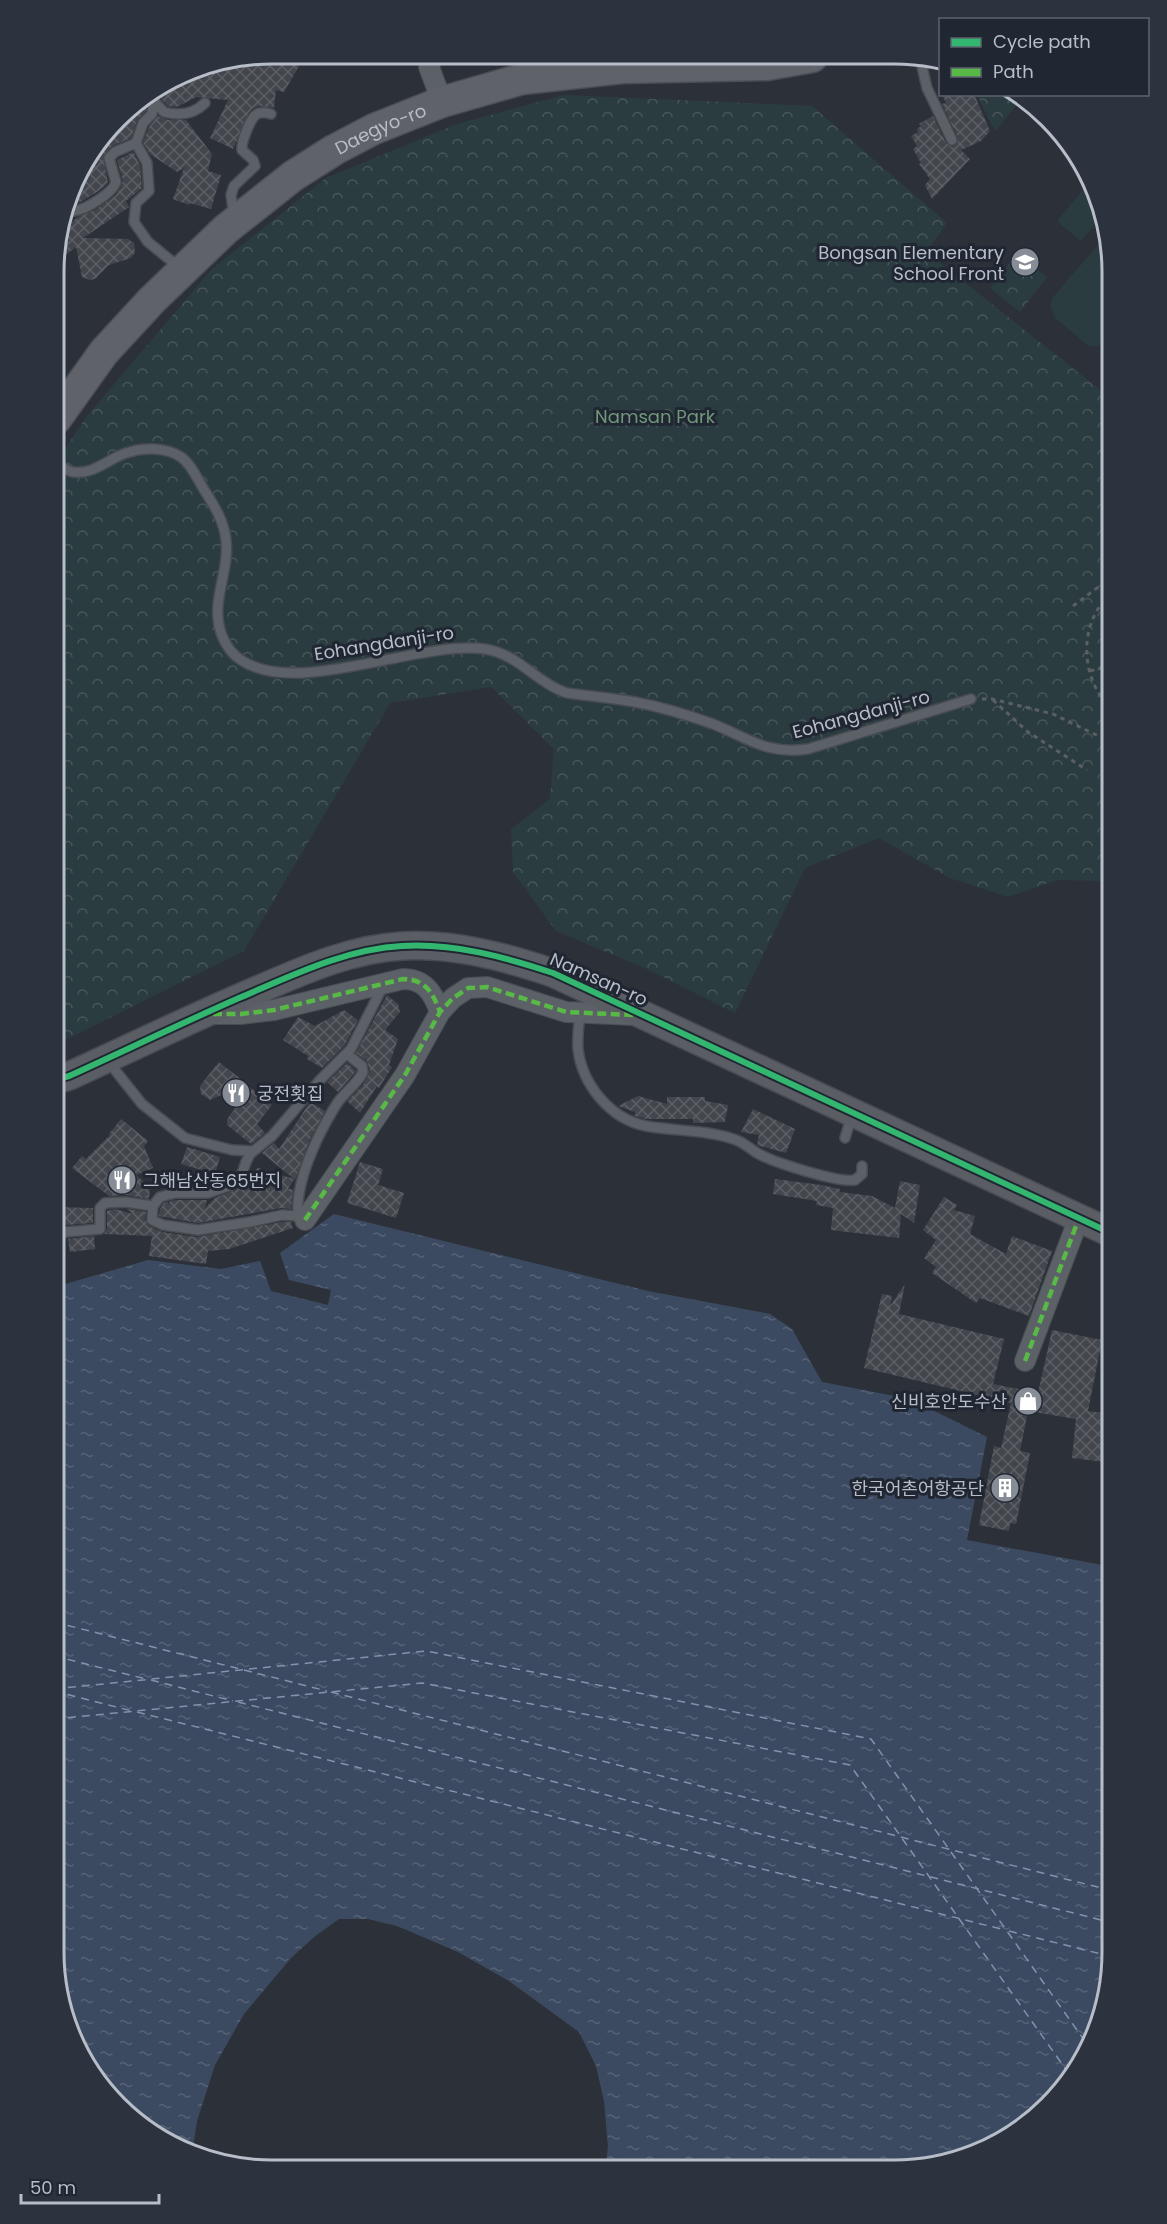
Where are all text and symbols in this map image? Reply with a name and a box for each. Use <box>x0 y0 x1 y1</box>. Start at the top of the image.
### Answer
legend <box>939 18 1149 96</box>
text: Cycle path <box>993 29 1091 54</box>
text: Path <box>993 59 1034 84</box>
street label: Daegyo-ro <box>330 97 430 160</box>
place label: Bongsan Elementary School Front <box>818 240 1004 286</box>
school or university icon: Bongsan Elementary School Front <box>1009 246 1041 278</box>
park label: Namsan Park <box>595 404 716 429</box>
street label: Eohangdanji-ro <box>312 620 456 666</box>
street label: Eohangdanji-ro <box>790 684 932 744</box>
street label: Namsan-ro <box>546 946 652 1012</box>
restaurant icon: 궁전횟집 <box>220 1077 252 1109</box>
place label: 궁전횟집 <box>257 1081 323 1106</box>
restaurant icon: 그해남산동65번지 <box>106 1164 138 1196</box>
place label: 그해남산동65번지 <box>143 1168 282 1193</box>
shop icon: 신비호안도수산 <box>1012 1385 1044 1417</box>
place label: 신비호안도수산 <box>891 1389 1007 1414</box>
building icon: 한국어촌어항공단 <box>989 1472 1021 1504</box>
place label: 한국어촌어항공단 <box>852 1476 984 1501</box>
scale bar <box>21 2167 159 2205</box>
text: 50 m <box>30 2175 76 2200</box>

